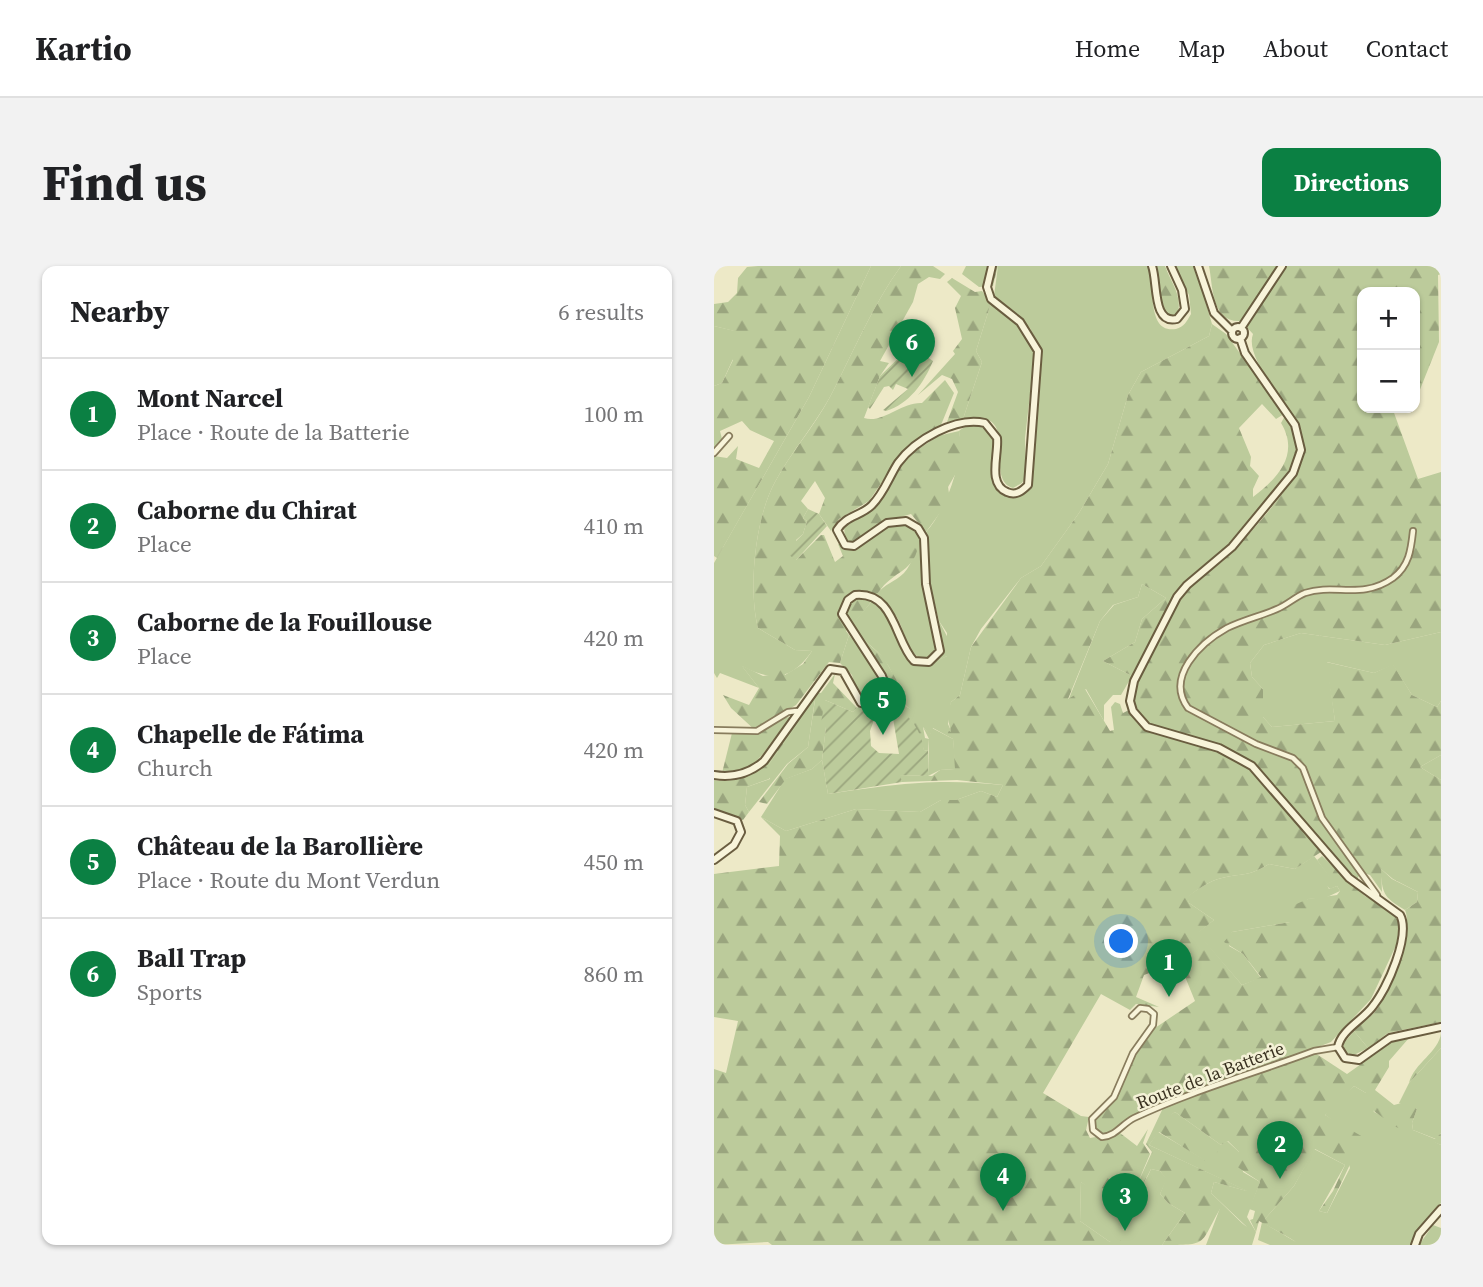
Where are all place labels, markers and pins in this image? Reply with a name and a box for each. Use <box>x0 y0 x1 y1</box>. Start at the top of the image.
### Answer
pin: 6 <box>889 319 935 377</box>
pin: 5 <box>860 677 906 735</box>
pin: 1 <box>1146 939 1192 997</box>
pin: 2 <box>1257 1121 1303 1179</box>
pin: 4 <box>980 1153 1026 1211</box>
pin: 3 <box>1102 1173 1148 1231</box>

